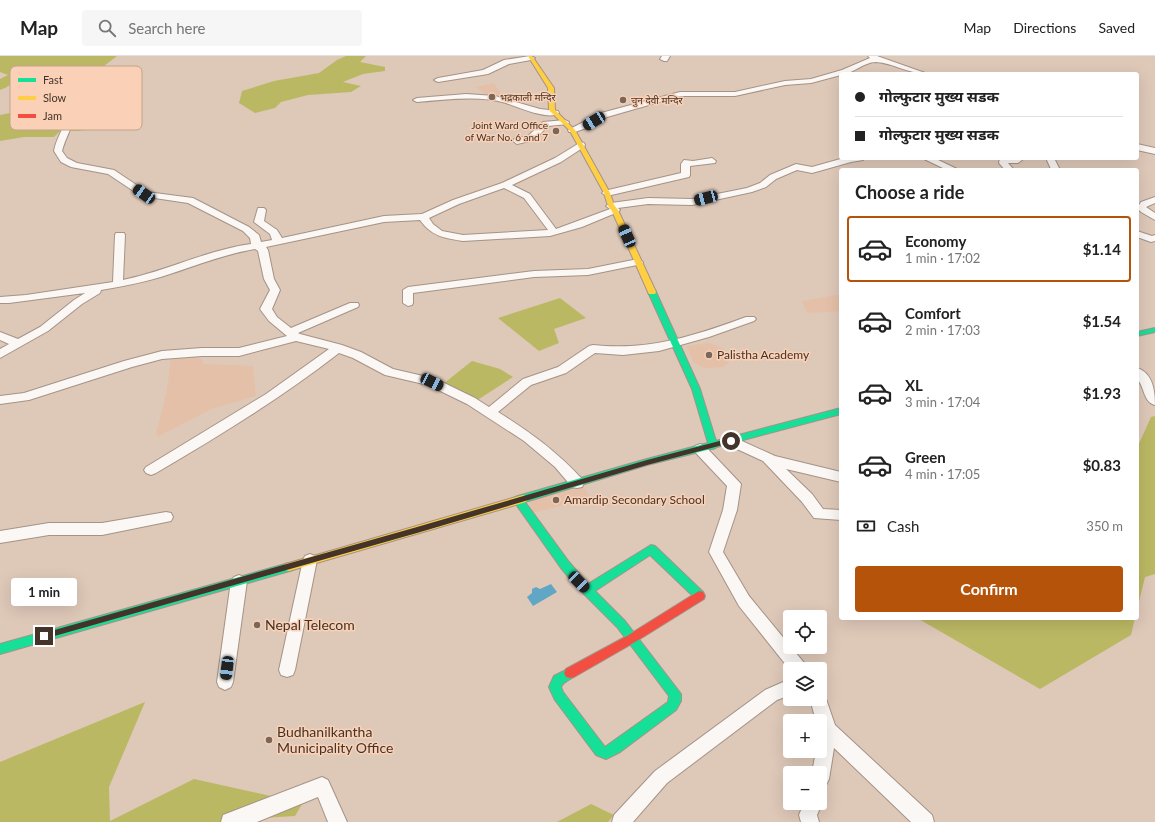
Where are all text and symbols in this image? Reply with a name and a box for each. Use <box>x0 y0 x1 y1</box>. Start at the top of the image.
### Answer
search box <box>82 10 362 46</box>
text: Map <box>20 16 58 39</box>
icon: search <box>96 17 118 39</box>
text: Search here <box>128 19 206 37</box>
text: Map <box>964 19 991 36</box>
text: Directions <box>1013 19 1076 36</box>
text: Saved <box>1098 19 1135 36</box>
legend <box>10 66 142 130</box>
text: Fast <box>43 73 63 86</box>
text: गोल्फुटार मुख्य सडक <box>879 87 999 105</box>
text: Slow <box>43 91 67 104</box>
place label: भद्रकाली मन्दिर <box>500 91 557 103</box>
marker: भद्रकाली मन्दिर <box>487 92 497 102</box>
place label: चुन देवी मन्दिर <box>631 94 683 107</box>
marker: चुन देवी मन्दिर <box>618 95 628 105</box>
text: Jam <box>43 109 62 122</box>
car <box>581 110 607 132</box>
place label: Joint Ward Office of War No. 6 and 7 <box>465 119 548 143</box>
text: गोल्फुटार मुख्य सडक <box>879 125 999 143</box>
marker: Joint Ward Office of War No. 6 and 7 <box>551 126 561 136</box>
text: Choose a ride <box>855 181 964 203</box>
car <box>131 182 157 206</box>
car <box>693 189 719 207</box>
car <box>617 223 637 249</box>
icon: car <box>857 231 893 267</box>
text: Economy <box>905 232 966 250</box>
text: $1.14 <box>1083 240 1121 258</box>
text: 1 min · 17:02 <box>905 250 980 266</box>
icon: car <box>857 303 893 339</box>
text: Comfort <box>905 304 961 322</box>
text: $1.54 <box>1083 312 1121 330</box>
text: 2 min · 17:03 <box>905 322 980 338</box>
place label: Palistha Academy <box>717 347 810 362</box>
marker: Palistha Academy <box>704 350 714 360</box>
car <box>419 371 445 393</box>
icon: car <box>857 375 893 411</box>
text: XL <box>905 376 923 394</box>
text: $1.93 <box>1083 384 1121 402</box>
text: 3 min · 17:04 <box>905 394 980 410</box>
route start <box>722 432 740 450</box>
icon: car <box>857 447 893 483</box>
text: Green <box>905 448 946 466</box>
text: $0.83 <box>1083 456 1121 474</box>
text: 4 min · 17:05 <box>905 466 980 482</box>
place label: Amardip Secondary School <box>564 492 705 507</box>
marker: Amardip Secondary School <box>551 495 561 505</box>
icon: cash <box>855 515 877 537</box>
text: Cash <box>887 517 919 535</box>
text: 350 m <box>1086 518 1123 534</box>
button: Confirm <box>855 566 1123 612</box>
car <box>566 569 592 595</box>
callout: 1 min <box>11 578 77 606</box>
text: 1 min <box>28 584 60 600</box>
map controls <box>783 610 827 810</box>
button: locate <box>783 610 827 654</box>
place label: Nepal Telecom <box>265 616 355 633</box>
marker: Nepal Telecom <box>252 620 262 630</box>
route end <box>35 627 53 645</box>
car <box>220 655 234 681</box>
button: layers <box>783 662 827 706</box>
button: + <box>783 714 827 758</box>
place label: Budhanilkantha Municipality Office <box>277 723 393 756</box>
marker: Budhanilkantha Municipality Office <box>264 735 274 745</box>
button: − <box>783 766 827 810</box>

